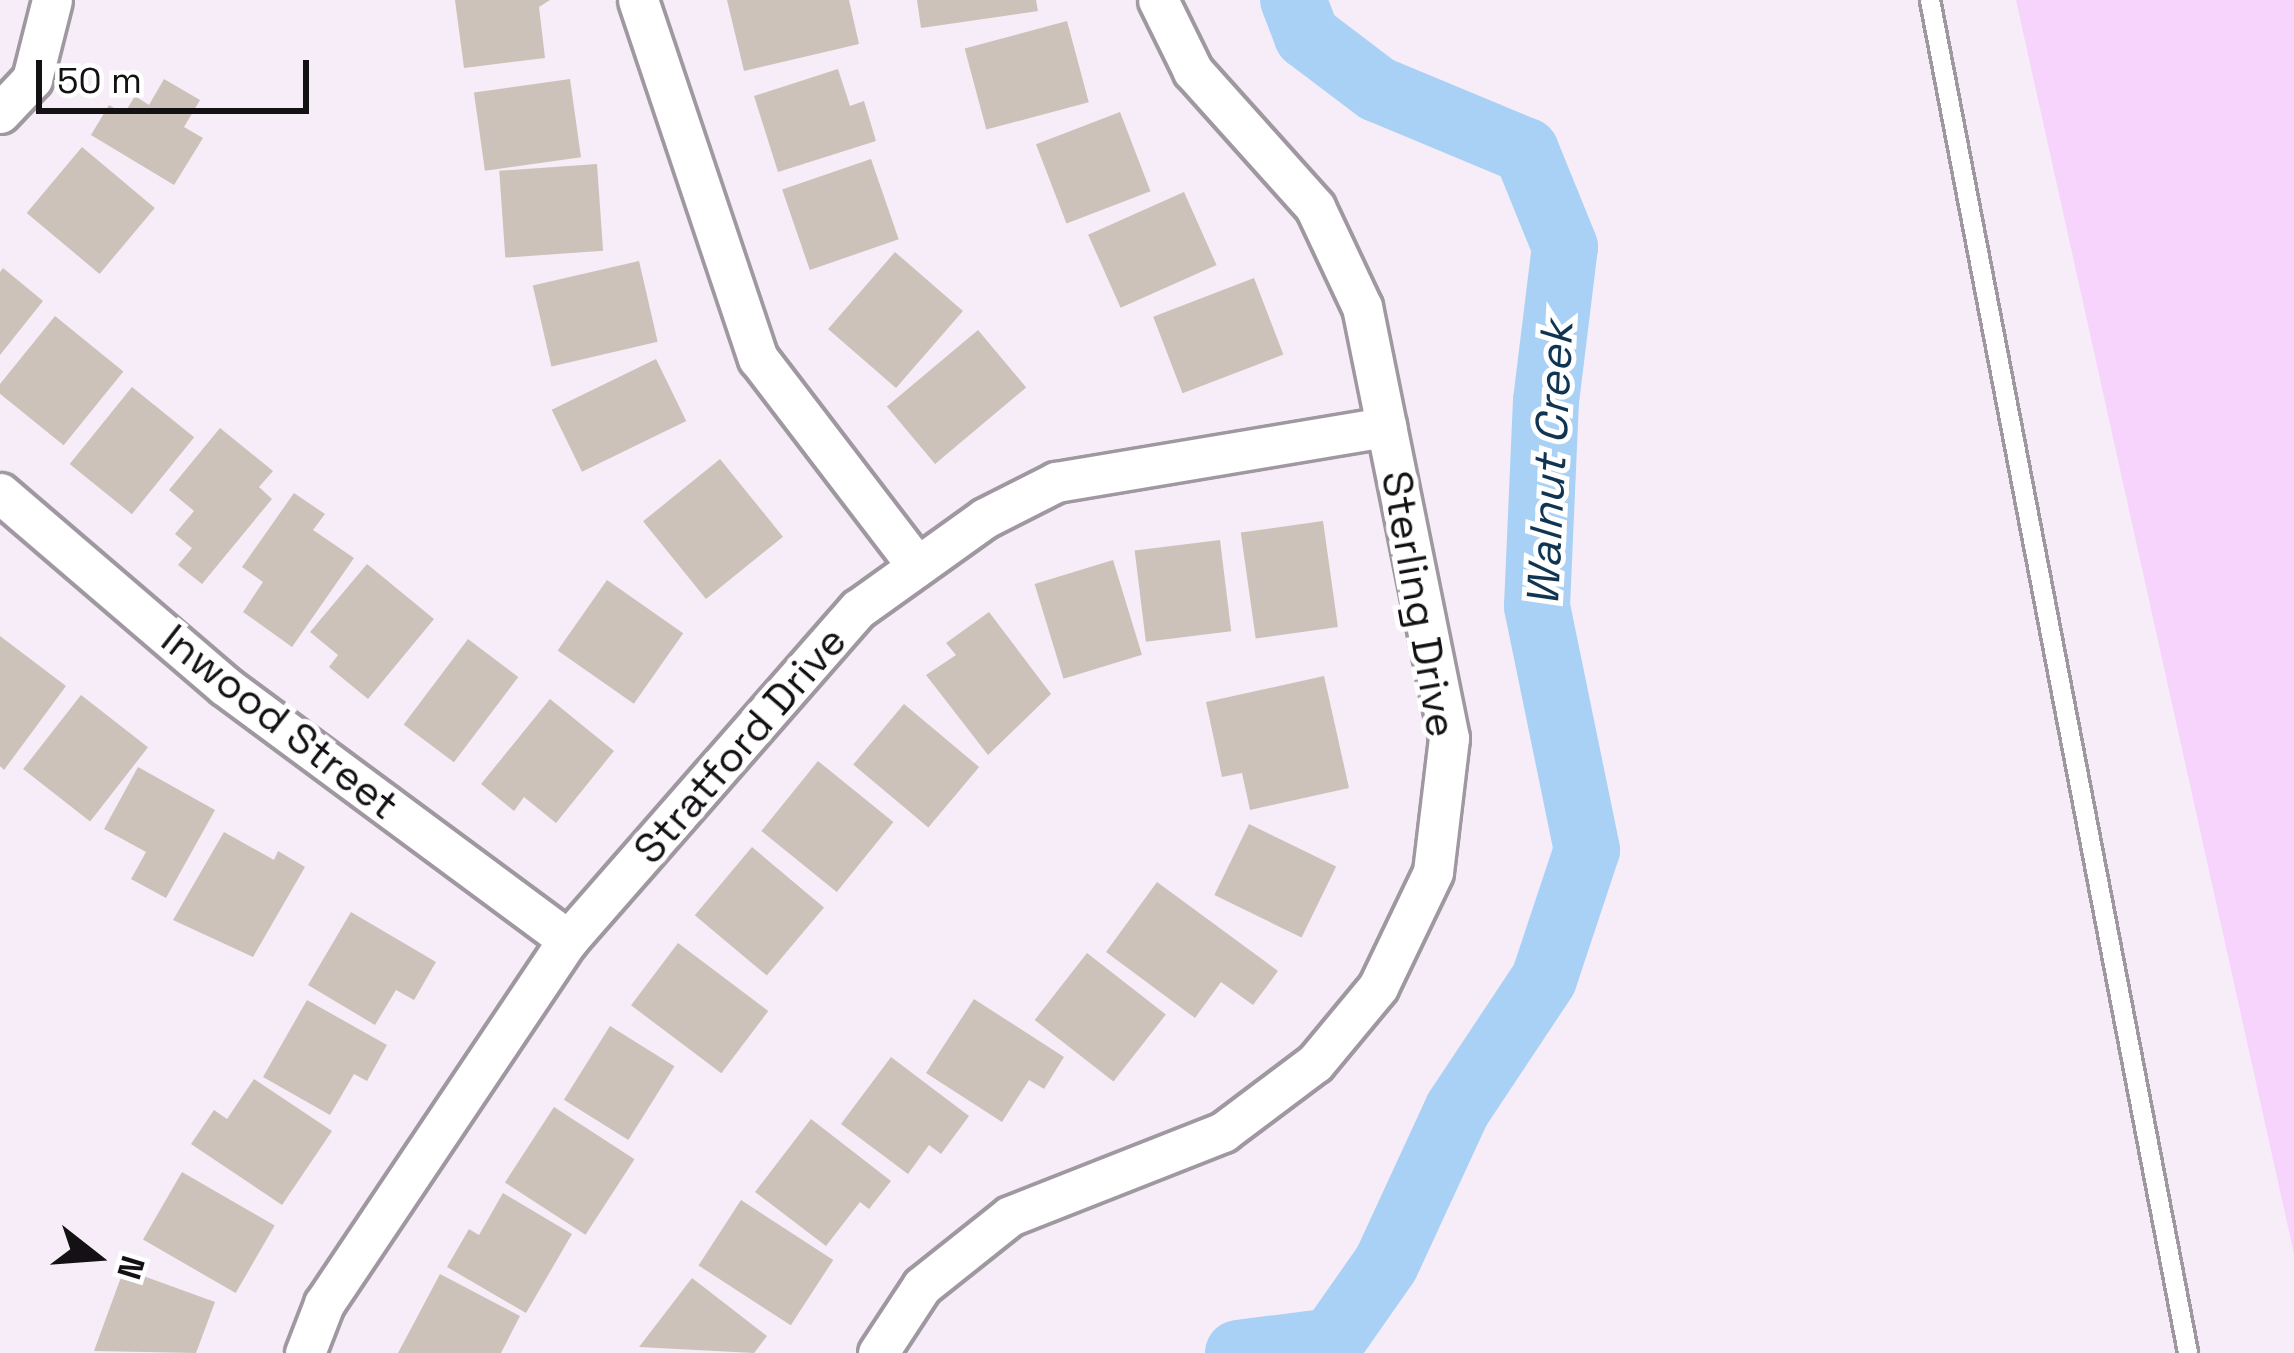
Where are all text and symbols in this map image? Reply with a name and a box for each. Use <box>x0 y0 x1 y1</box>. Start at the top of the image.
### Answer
scale bar <box>42 36 315 110</box>
text: 50 m <box>57 58 142 104</box>
water label: Walnut Creek <box>1516 320 1584 608</box>
street label: Sterling Drive <box>1371 467 1467 741</box>
street label: Inwood Street <box>151 614 409 830</box>
street label: Stratford Drive <box>623 616 857 874</box>
north arrow <box>36 1197 156 1317</box>
text: N <box>107 1251 154 1284</box>

